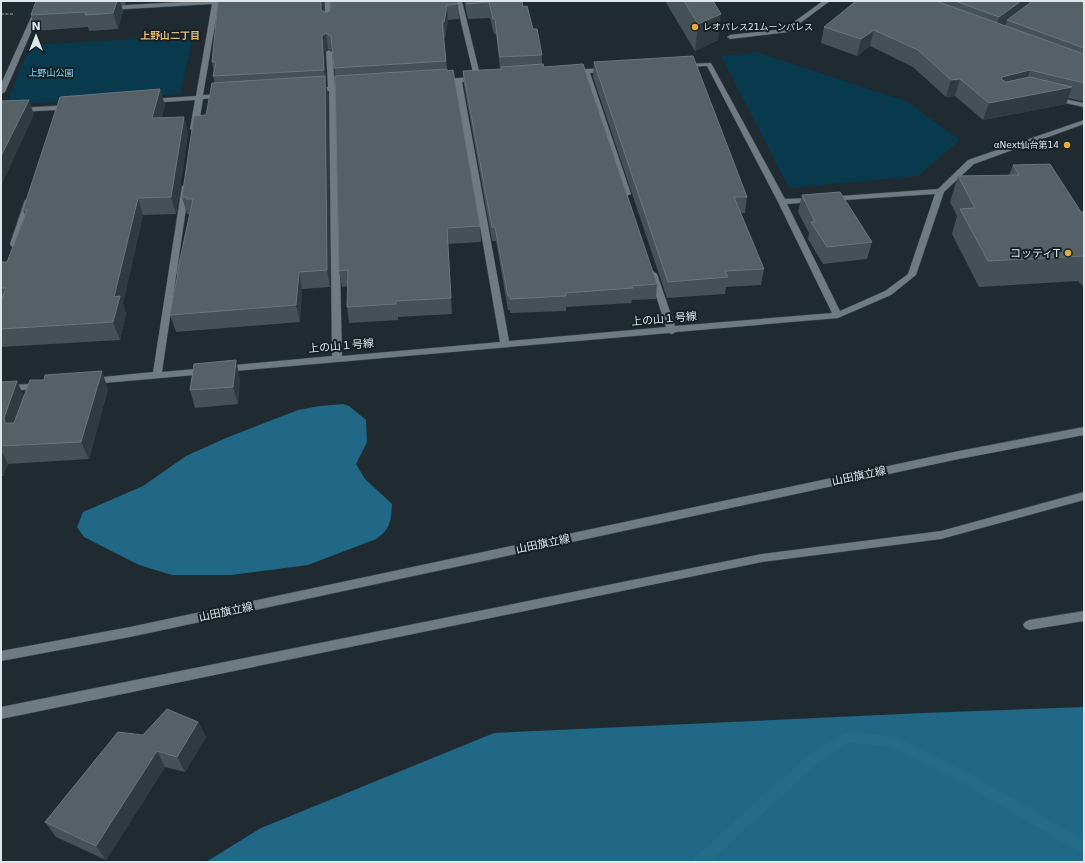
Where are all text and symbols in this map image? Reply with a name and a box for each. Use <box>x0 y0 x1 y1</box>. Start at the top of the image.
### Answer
north arrow <box>16 16 56 56</box>
text: N <box>31 20 41 33</box>
marker: レオパレス21ムーンパレス <box>690 22 700 32</box>
place label: レオパレス21ムーンパレス <box>703 22 813 32</box>
district label: 上野山二丁目 <box>140 30 200 41</box>
park label: 上野山公園 <box>28 68 74 78</box>
place label: αNext仙台第14 <box>994 140 1059 150</box>
marker: αNext仙台第14 <box>1062 140 1072 150</box>
place label: コッティT <box>1010 247 1060 260</box>
marker: コッティT <box>1063 248 1073 258</box>
street label: 上の山１号線 <box>631 310 697 328</box>
street label: 上の山１号線 <box>308 337 374 355</box>
street label: 山田旗立線 <box>831 464 887 488</box>
street label: 山田旗立線 <box>515 532 571 556</box>
street label: 山田旗立線 <box>198 600 254 624</box>

